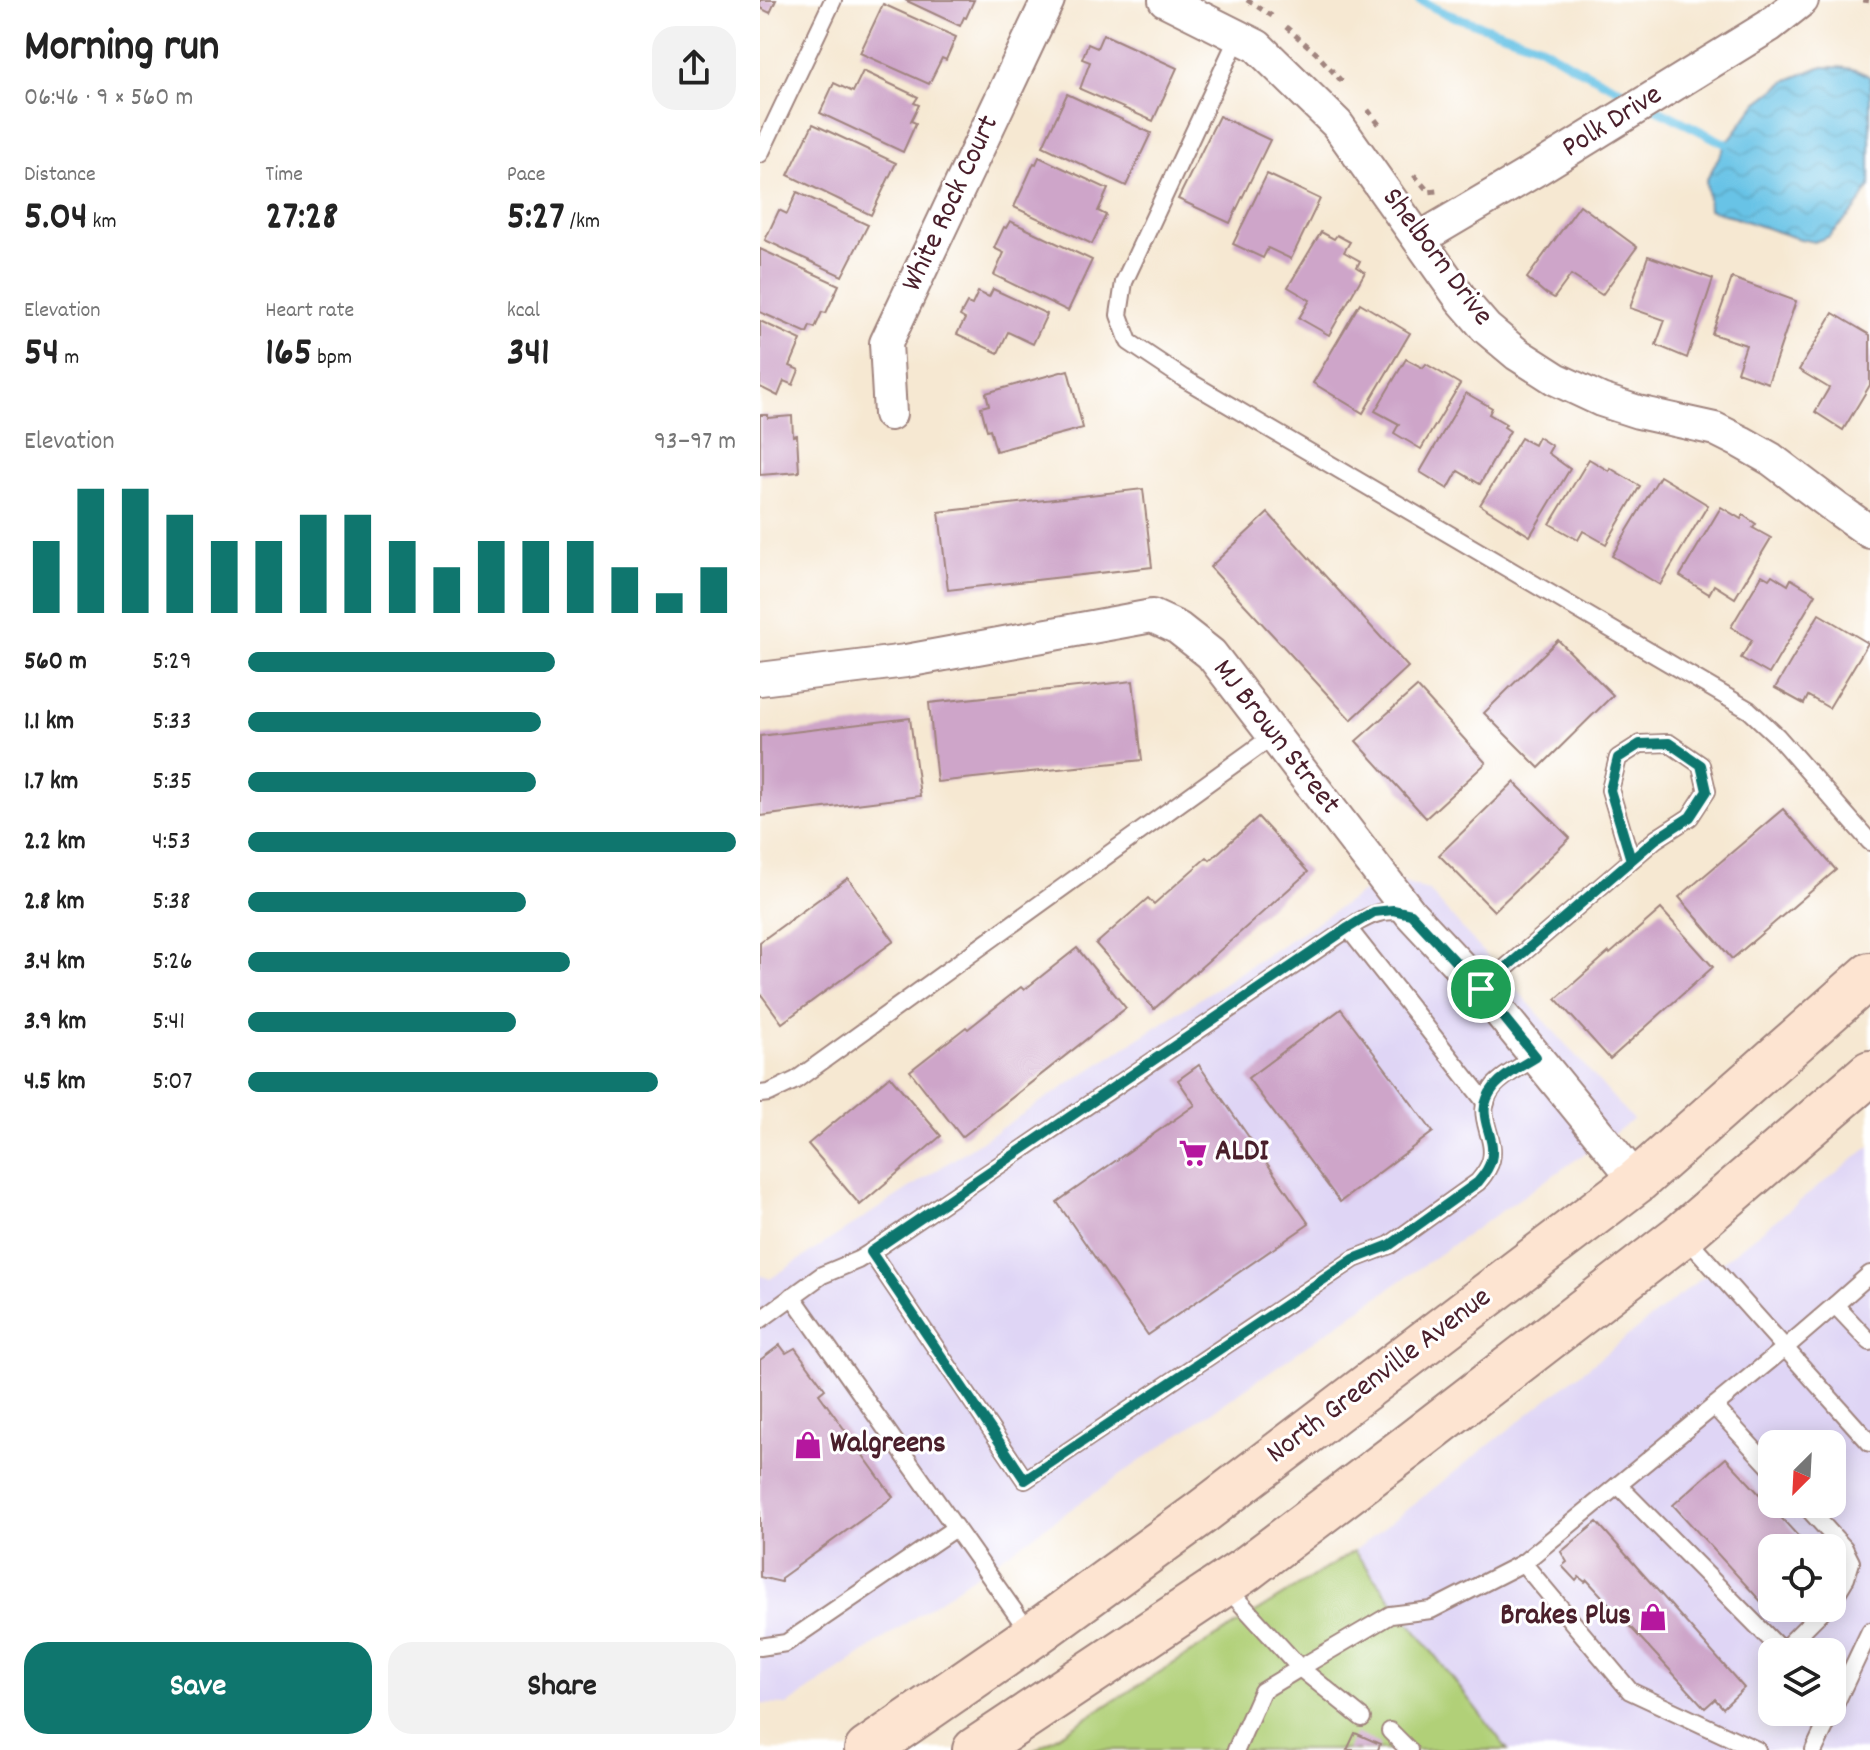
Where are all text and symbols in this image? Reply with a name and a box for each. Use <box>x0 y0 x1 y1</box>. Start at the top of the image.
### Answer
text: Morning run <box>24 18 219 81</box>
button: share <box>652 26 736 110</box>
street label: Polk Drive <box>1555 75 1671 171</box>
text: 06:46 · 9 × 560 m <box>24 80 193 117</box>
street label: White Rock Court <box>892 109 1012 299</box>
text: Distance <box>24 160 96 191</box>
text: Time <box>265 160 303 191</box>
text: Pace <box>507 160 546 191</box>
street label: Shelborn Drive <box>1370 180 1502 336</box>
text: 5.04 <box>24 191 88 248</box>
text: 27:28 <box>265 191 338 248</box>
text: 5:27 <box>507 191 565 248</box>
text: km <box>88 207 117 238</box>
text: /km <box>565 207 600 238</box>
text: Elevation <box>24 296 101 327</box>
text: Heart rate <box>265 296 354 327</box>
text: kcal <box>507 296 540 327</box>
text: 54 <box>24 327 59 384</box>
text: 165 <box>265 327 312 384</box>
text: 341 <box>507 327 550 384</box>
text: m <box>59 343 79 374</box>
text: bpm <box>312 343 352 374</box>
text: Elevation <box>24 424 114 461</box>
text: 93–97 m <box>654 424 736 461</box>
text: 560 m <box>24 644 87 681</box>
text: 5:29 <box>152 644 192 681</box>
street label: MJ Brown Street <box>1200 651 1350 825</box>
text: 1.1 km <box>24 704 74 741</box>
text: 5:33 <box>152 704 191 741</box>
text: 1.7 km <box>24 764 78 801</box>
text: 5:35 <box>152 764 192 801</box>
text: 2.2 km <box>24 824 86 861</box>
text: 4:53 <box>152 824 191 861</box>
text: 2.8 km <box>24 884 85 921</box>
text: 5:38 <box>152 884 190 921</box>
text: 3.4 km <box>24 944 85 981</box>
text: 5:26 <box>152 944 192 981</box>
pin <box>1447 955 1515 1023</box>
icon: arrive <box>1459 967 1503 1011</box>
text: 3.9 km <box>24 1004 86 1041</box>
text: 5:41 <box>152 1004 185 1041</box>
text: 4.5 km <box>24 1064 86 1101</box>
text: 5:07 <box>152 1064 192 1101</box>
place label: ALDI <box>1215 1132 1269 1175</box>
supermarket icon: ALDI <box>1178 1138 1208 1168</box>
street label: North Greenville Avenue <box>1258 1278 1502 1476</box>
place label: Walgreens <box>830 1424 946 1467</box>
shop icon: Walgreens <box>793 1430 823 1460</box>
north arrow <box>1758 1430 1846 1518</box>
map controls <box>1758 1430 1846 1726</box>
button: locate <box>1758 1534 1846 1622</box>
place label: Brakes Plus <box>1500 1596 1631 1639</box>
shop icon: Brakes Plus <box>1638 1602 1668 1632</box>
button: layers <box>1758 1638 1846 1726</box>
button: Save <box>24 1642 372 1734</box>
button: Share <box>388 1642 736 1734</box>

